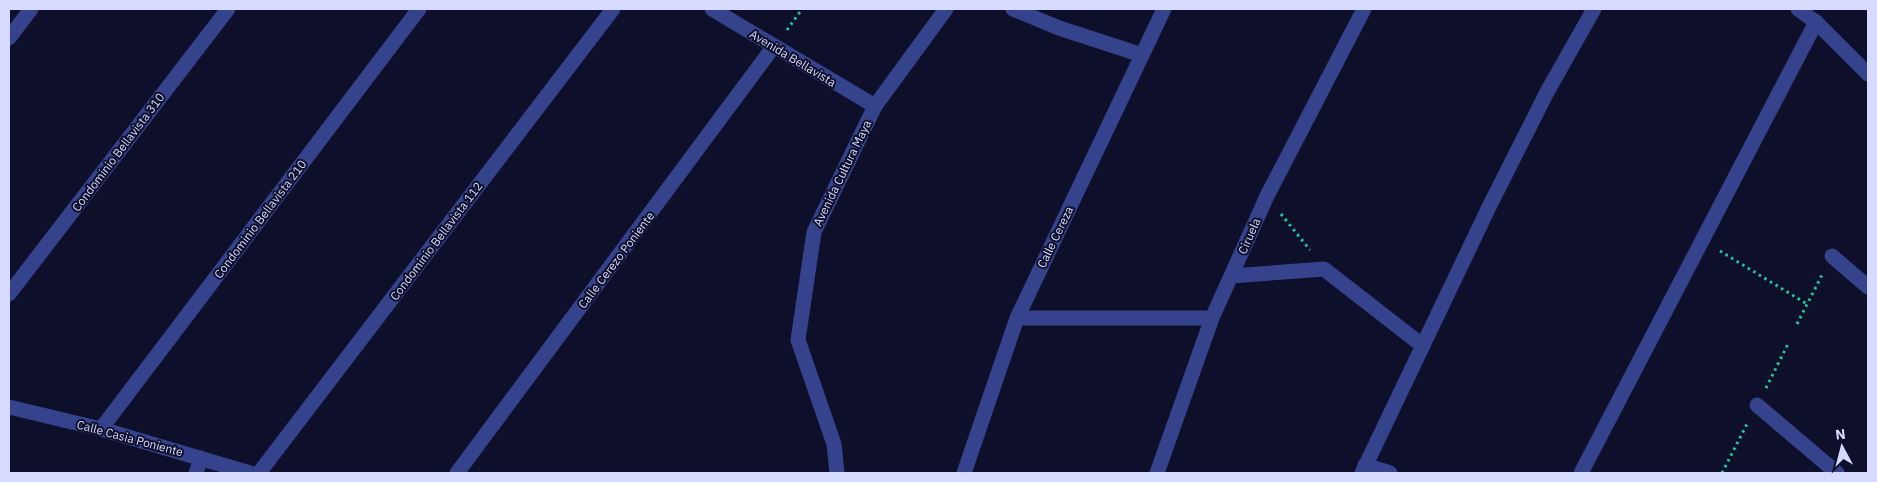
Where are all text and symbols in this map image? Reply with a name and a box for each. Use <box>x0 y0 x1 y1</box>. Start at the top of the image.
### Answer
street label: Avenida Bellavista <box>747 26 840 90</box>
street label: Condominio Bellavista 310 <box>69 90 167 214</box>
street label: Avenida Cultura Maya <box>810 117 874 229</box>
street label: Condominio Bellavista 210 <box>211 157 309 281</box>
street label: Condominio Bellavista 112 <box>387 179 485 303</box>
street label: Calle Cereza <box>1034 203 1077 270</box>
street label: Calle Cerezo Poniente <box>575 208 658 311</box>
street label: Ciruela <box>1234 215 1264 256</box>
street label: Calle Casia Poniente <box>75 417 185 460</box>
north arrow <box>1817 422 1867 472</box>
text: N <box>1834 425 1847 444</box>

